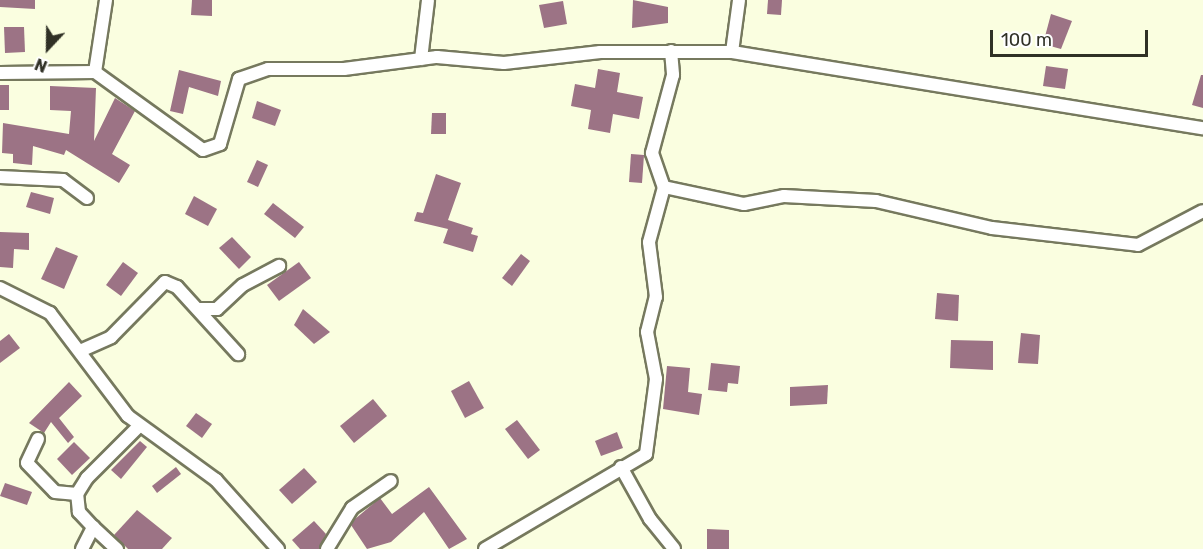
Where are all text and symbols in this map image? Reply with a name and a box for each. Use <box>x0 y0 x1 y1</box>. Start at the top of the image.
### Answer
north arrow <box>18 18 78 78</box>
scale bar <box>993 18 1150 56</box>
text: 100 m <box>1001 29 1052 51</box>
text: N <box>32 54 50 76</box>

